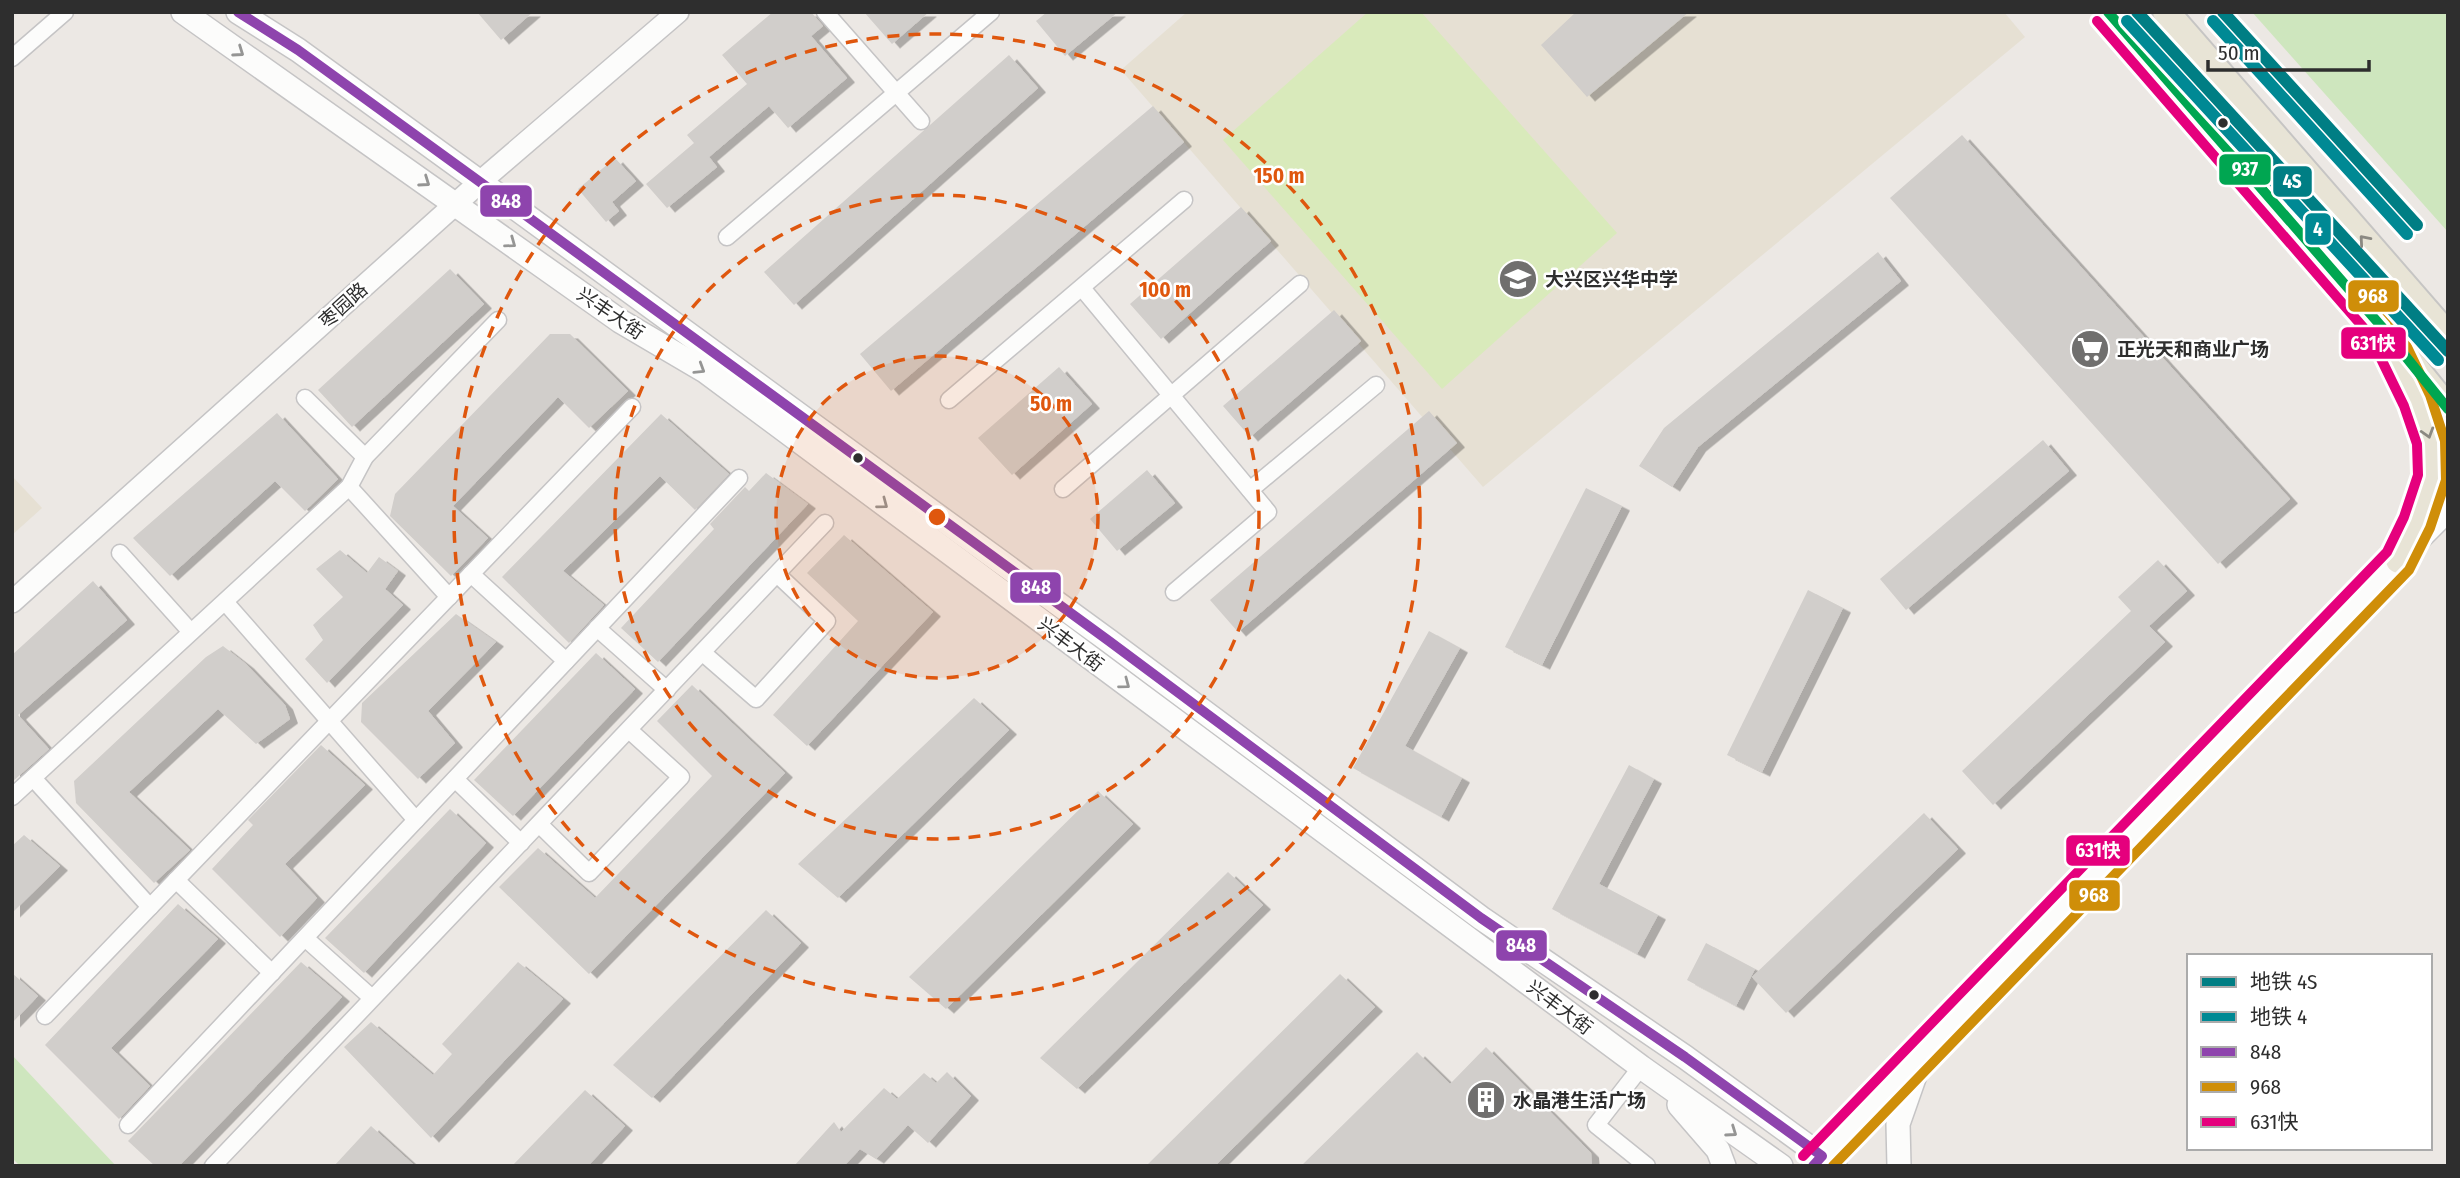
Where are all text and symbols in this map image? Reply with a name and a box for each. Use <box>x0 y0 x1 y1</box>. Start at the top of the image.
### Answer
scale bar <box>2208 28 2369 72</box>
text: 50 m <box>2218 40 2260 66</box>
one-way arrow <box>231 44 243 56</box>
unlabelled marker <box>2216 116 2230 130</box>
line badge: 937 <box>2218 153 2272 186</box>
text: 937 <box>2232 158 2258 181</box>
text: 150 m <box>1253 163 1305 189</box>
line badge: 4S <box>2272 165 2313 198</box>
text: 4S <box>2282 170 2302 193</box>
one-way arrow <box>417 174 430 186</box>
line badge: 848 <box>479 184 533 218</box>
text: 848 <box>491 190 521 213</box>
line badge: 4 <box>2304 212 2332 246</box>
text: 4 <box>2313 218 2323 241</box>
one-way arrow <box>503 235 516 247</box>
one-way arrow <box>2360 235 2372 248</box>
school or university icon: 大兴区兴华中学 <box>1497 258 1539 300</box>
place label: 大兴区兴华中学 <box>1545 268 1678 291</box>
text: 100 m <box>1139 277 1191 303</box>
street label: 枣园路 <box>314 278 372 333</box>
line badge: 968 <box>2347 279 2400 313</box>
street label: 兴丰大街 <box>573 283 649 344</box>
text: 968 <box>2358 285 2388 308</box>
line badge: 631快 <box>2340 326 2407 360</box>
supermarket icon: 正光天和商业广场 <box>2069 328 2111 370</box>
text: 631快 <box>2350 332 2396 355</box>
place label: 正光天和商业广场 <box>2117 338 2269 361</box>
one-way arrow <box>693 361 706 374</box>
text: 50 m <box>1030 391 1072 417</box>
one-way arrow <box>2419 427 2434 439</box>
unlabelled marker <box>851 451 865 465</box>
one-way arrow <box>876 496 888 508</box>
centre of rings <box>925 505 949 529</box>
line badge: 848 <box>1009 571 1062 604</box>
text: 848 <box>1021 576 1051 599</box>
street label: 兴丰大街 <box>1033 612 1108 676</box>
one-way arrow <box>1117 675 1130 688</box>
line badge: 631快 <box>2065 834 2131 867</box>
text: 631快 <box>2075 839 2121 862</box>
line badge: 968 <box>2068 879 2121 912</box>
text: 968 <box>2079 884 2109 907</box>
line badge: 848 <box>1495 929 1548 962</box>
text: 848 <box>1506 934 1536 957</box>
legend <box>2187 954 2432 1150</box>
text: 地铁 4S <box>2250 969 2318 995</box>
street label: 兴丰大街 <box>1522 975 1597 1039</box>
unlabelled marker <box>1587 988 1601 1002</box>
text: 地铁 4 <box>2250 1004 2307 1030</box>
text: 848 <box>2250 1039 2281 1065</box>
text: 968 <box>2250 1074 2281 1100</box>
building icon: 水晶港生活广场 <box>1465 1079 1507 1121</box>
place label: 水晶港生活广场 <box>1513 1089 1646 1112</box>
text: 631快 <box>2250 1109 2298 1135</box>
one-way arrow <box>1724 1123 1737 1136</box>

